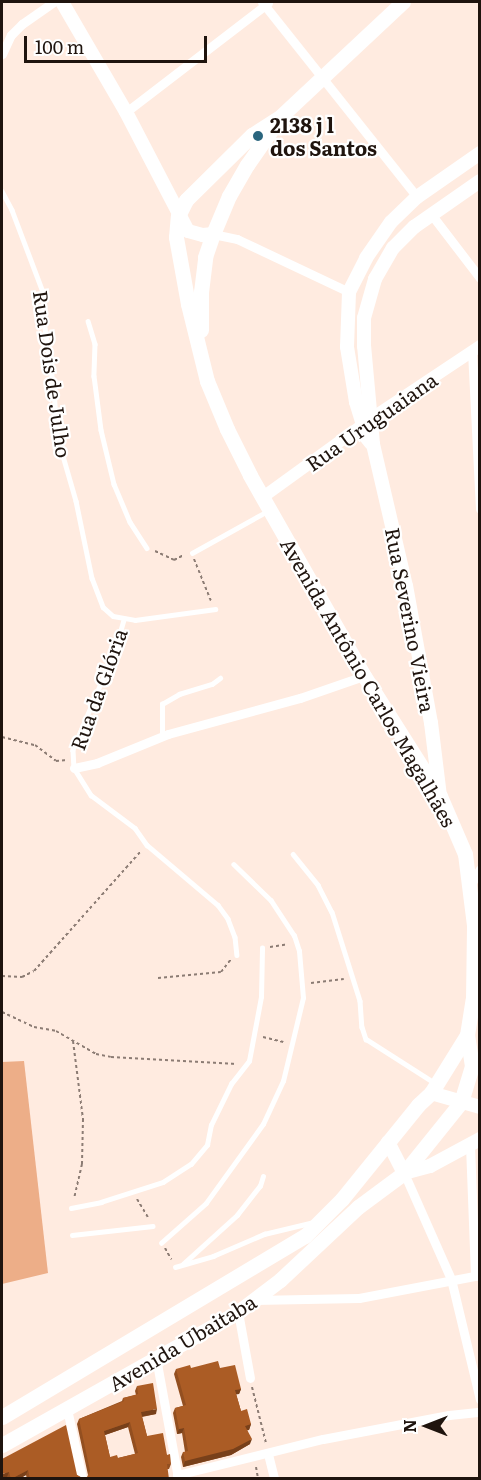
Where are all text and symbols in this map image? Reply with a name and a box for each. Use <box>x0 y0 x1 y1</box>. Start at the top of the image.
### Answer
scale bar <box>27 24 210 62</box>
text: 100 m <box>35 33 84 60</box>
place label: 2138 j l dos Santos <box>270 112 377 159</box>
marker: 2138 j l dos Santos <box>251 129 265 143</box>
street label: Rua Dois de Julho <box>29 289 77 459</box>
street label: Rua Uruguaiana <box>301 367 441 475</box>
street label: Rua Severino Vieira <box>381 525 441 715</box>
street label: Avenida Antônio Carlos Magalhães <box>276 533 462 831</box>
street label: Rua da Glória <box>65 625 131 753</box>
street label: Avenida Ubaitaba <box>104 1289 260 1395</box>
north arrow <box>397 1396 457 1456</box>
text: N <box>397 1419 421 1433</box>

